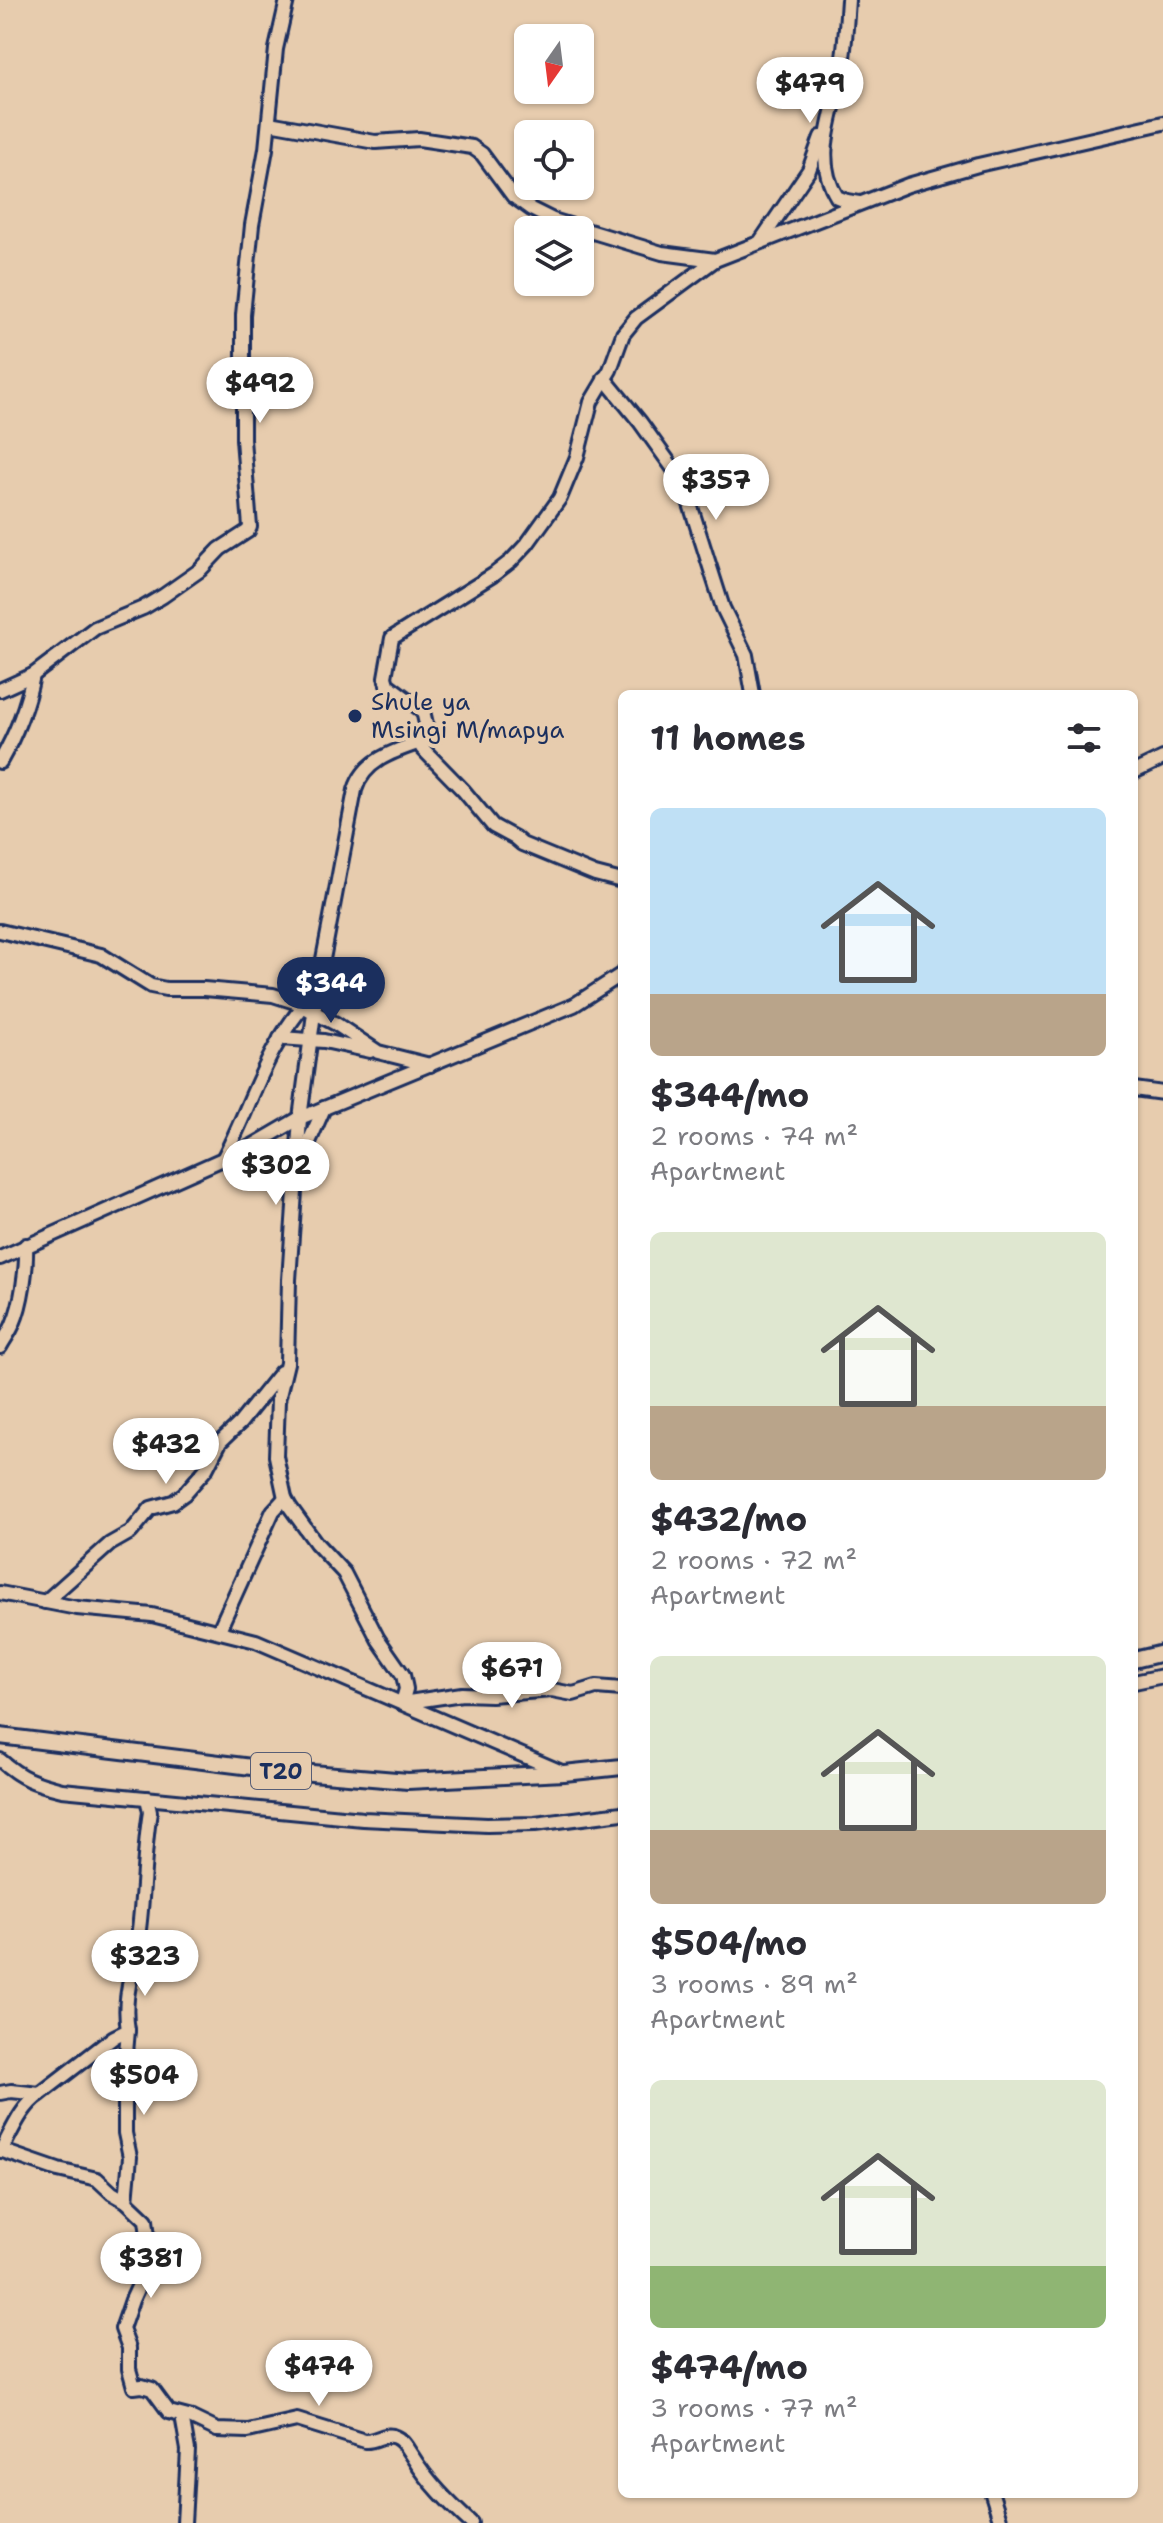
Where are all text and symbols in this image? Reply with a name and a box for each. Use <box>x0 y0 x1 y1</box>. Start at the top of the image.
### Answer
north arrow <box>514 24 594 104</box>
map controls <box>514 24 594 296</box>
pin: $479 <box>763 57 857 125</box>
text: $479 <box>775 65 846 100</box>
button: locate <box>514 120 594 200</box>
button: layers <box>514 216 594 296</box>
pin: $492 <box>213 357 307 425</box>
text: $492 <box>224 365 296 400</box>
pin: $357 <box>669 454 763 522</box>
text: $357 <box>681 462 751 497</box>
place label: Shule ya Msingi M/mapya <box>371 686 564 746</box>
marker: Shule ya Msingi M/mapya <box>346 707 364 725</box>
text: 11 homes <box>650 715 806 761</box>
icon: filters <box>1062 716 1106 760</box>
icon: home <box>806 860 950 1004</box>
pin: $344 <box>284 957 378 1025</box>
text: $344 <box>295 965 367 1000</box>
text: $344/mo <box>650 1072 809 1118</box>
text: 2 rooms · 74 m² <box>650 1118 858 1153</box>
pin: $302 <box>229 1139 323 1207</box>
text: $302 <box>240 1147 312 1182</box>
text: Apartment <box>650 1153 786 1188</box>
icon: home <box>806 1284 950 1428</box>
pin: $432 <box>119 1418 213 1486</box>
text: $432 <box>131 1426 201 1461</box>
text: $432/mo <box>650 1496 807 1542</box>
text: 2 rooms · 72 m² <box>650 1542 857 1577</box>
text: Apartment <box>650 1577 786 1612</box>
pin: $671 <box>465 1642 559 1710</box>
text: $671 <box>480 1650 544 1685</box>
icon: home <box>806 1708 950 1852</box>
road number: T20 <box>251 1753 311 1789</box>
text: $504/mo <box>650 1920 807 1966</box>
pin: $323 <box>98 1930 192 1998</box>
text: $323 <box>109 1938 181 1973</box>
text: 3 rooms · 89 m² <box>650 1966 858 2001</box>
text: Apartment <box>650 2001 786 2036</box>
pin: $504 <box>97 2049 191 2117</box>
text: $504 <box>109 2057 179 2092</box>
icon: home <box>806 2132 950 2276</box>
pin: $381 <box>104 2232 198 2300</box>
text: $381 <box>118 2240 184 2275</box>
pin: $474 <box>272 2340 366 2408</box>
text: $474/mo <box>650 2344 808 2390</box>
text: $474 <box>284 2348 354 2383</box>
text: 3 rooms · 77 m² <box>650 2390 858 2425</box>
text: Apartment <box>650 2425 786 2460</box>

